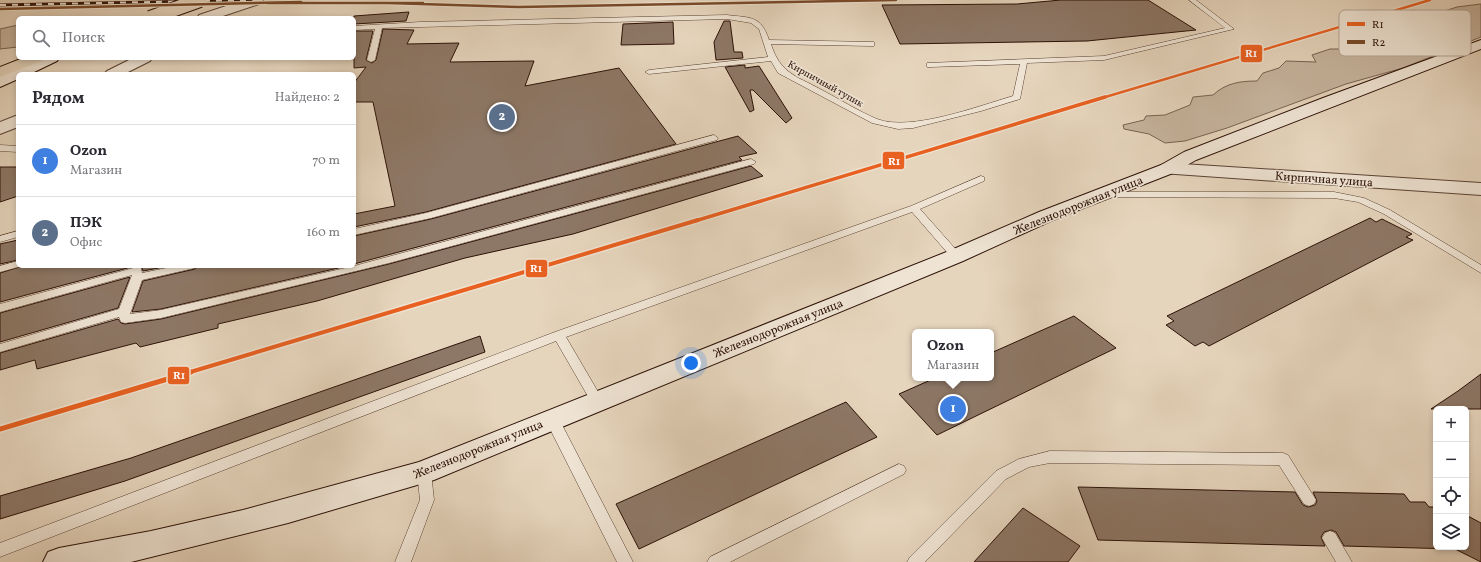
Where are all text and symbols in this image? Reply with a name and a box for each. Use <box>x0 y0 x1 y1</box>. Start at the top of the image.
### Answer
legend <box>1339 10 1471 56</box>
search box <box>16 16 356 60</box>
text: R1 <box>1372 18 1384 33</box>
icon: search <box>30 27 52 49</box>
text: Поиск <box>62 28 105 49</box>
text: R2 <box>1372 36 1386 51</box>
line badge: R1 <box>1240 44 1263 63</box>
text: R1 <box>1245 47 1257 62</box>
street label: Кирпичный тупик <box>785 57 866 111</box>
text: Рядом <box>32 87 85 110</box>
text: Найдено: 2 <box>275 89 340 107</box>
pin: 2 <box>489 102 515 132</box>
text: Ozon <box>70 141 107 162</box>
line badge: R1 <box>882 151 905 170</box>
text: 1 <box>42 152 48 170</box>
text: 70 m <box>312 152 340 170</box>
text: R1 <box>888 155 900 170</box>
text: Магазин <box>70 162 122 180</box>
street label: Кирпичная улица <box>1274 169 1373 191</box>
street label: Железнодорожная улица <box>1011 173 1146 239</box>
text: ПЭК <box>70 213 102 234</box>
text: 2 <box>42 224 48 242</box>
text: 160 m <box>306 224 340 242</box>
text: Офис <box>70 234 102 252</box>
line badge: R1 <box>525 259 548 278</box>
text: R1 <box>530 262 542 277</box>
street label: Железнодорожная улица <box>711 296 846 362</box>
popup <box>912 329 994 381</box>
text: Ozon <box>927 336 964 357</box>
your location <box>681 353 701 373</box>
text: Магазин <box>927 357 979 375</box>
line badge: R1 <box>167 366 190 385</box>
text: R1 <box>173 369 185 384</box>
pin: 1 <box>940 394 966 424</box>
map controls <box>1433 406 1469 550</box>
button: + <box>1433 406 1469 442</box>
street label: Железнодорожная улица <box>411 417 546 483</box>
button: − <box>1433 442 1469 478</box>
button: locate <box>1433 478 1469 514</box>
button: layers <box>1433 514 1469 550</box>

